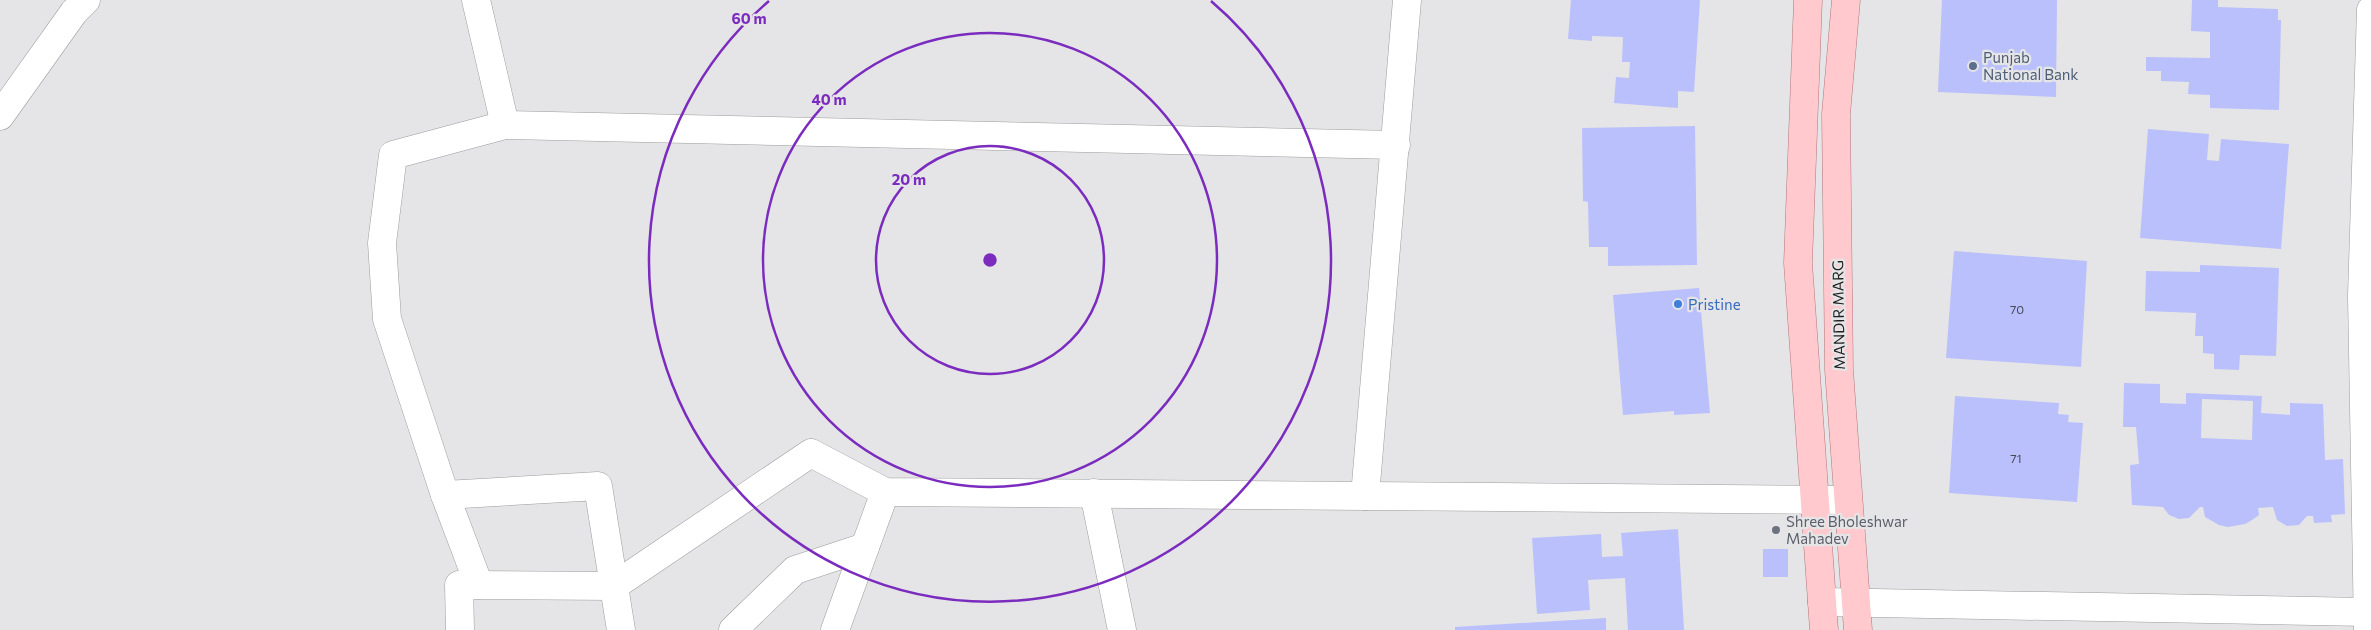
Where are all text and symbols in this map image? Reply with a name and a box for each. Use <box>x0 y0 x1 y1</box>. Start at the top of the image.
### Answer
text: 60 m <box>731 9 767 27</box>
place label: Punjab National Bank <box>1983 48 2079 83</box>
marker: Punjab National Bank <box>1967 60 1979 72</box>
text: 40 m <box>811 90 847 108</box>
text: 20 m <box>892 170 926 188</box>
centre of rings <box>981 251 999 269</box>
street label: MANDIR MARG <box>1828 260 1848 370</box>
place label: Pristine <box>1688 295 1741 313</box>
marker: Pristine <box>1672 298 1684 310</box>
house number: 70 <box>2010 302 2024 316</box>
house number: 71 <box>2010 451 2022 465</box>
place label: Shree Bholeshwar Mahadev <box>1786 512 1908 547</box>
marker: Shree Bholeshwar Mahadev <box>1770 524 1782 536</box>

